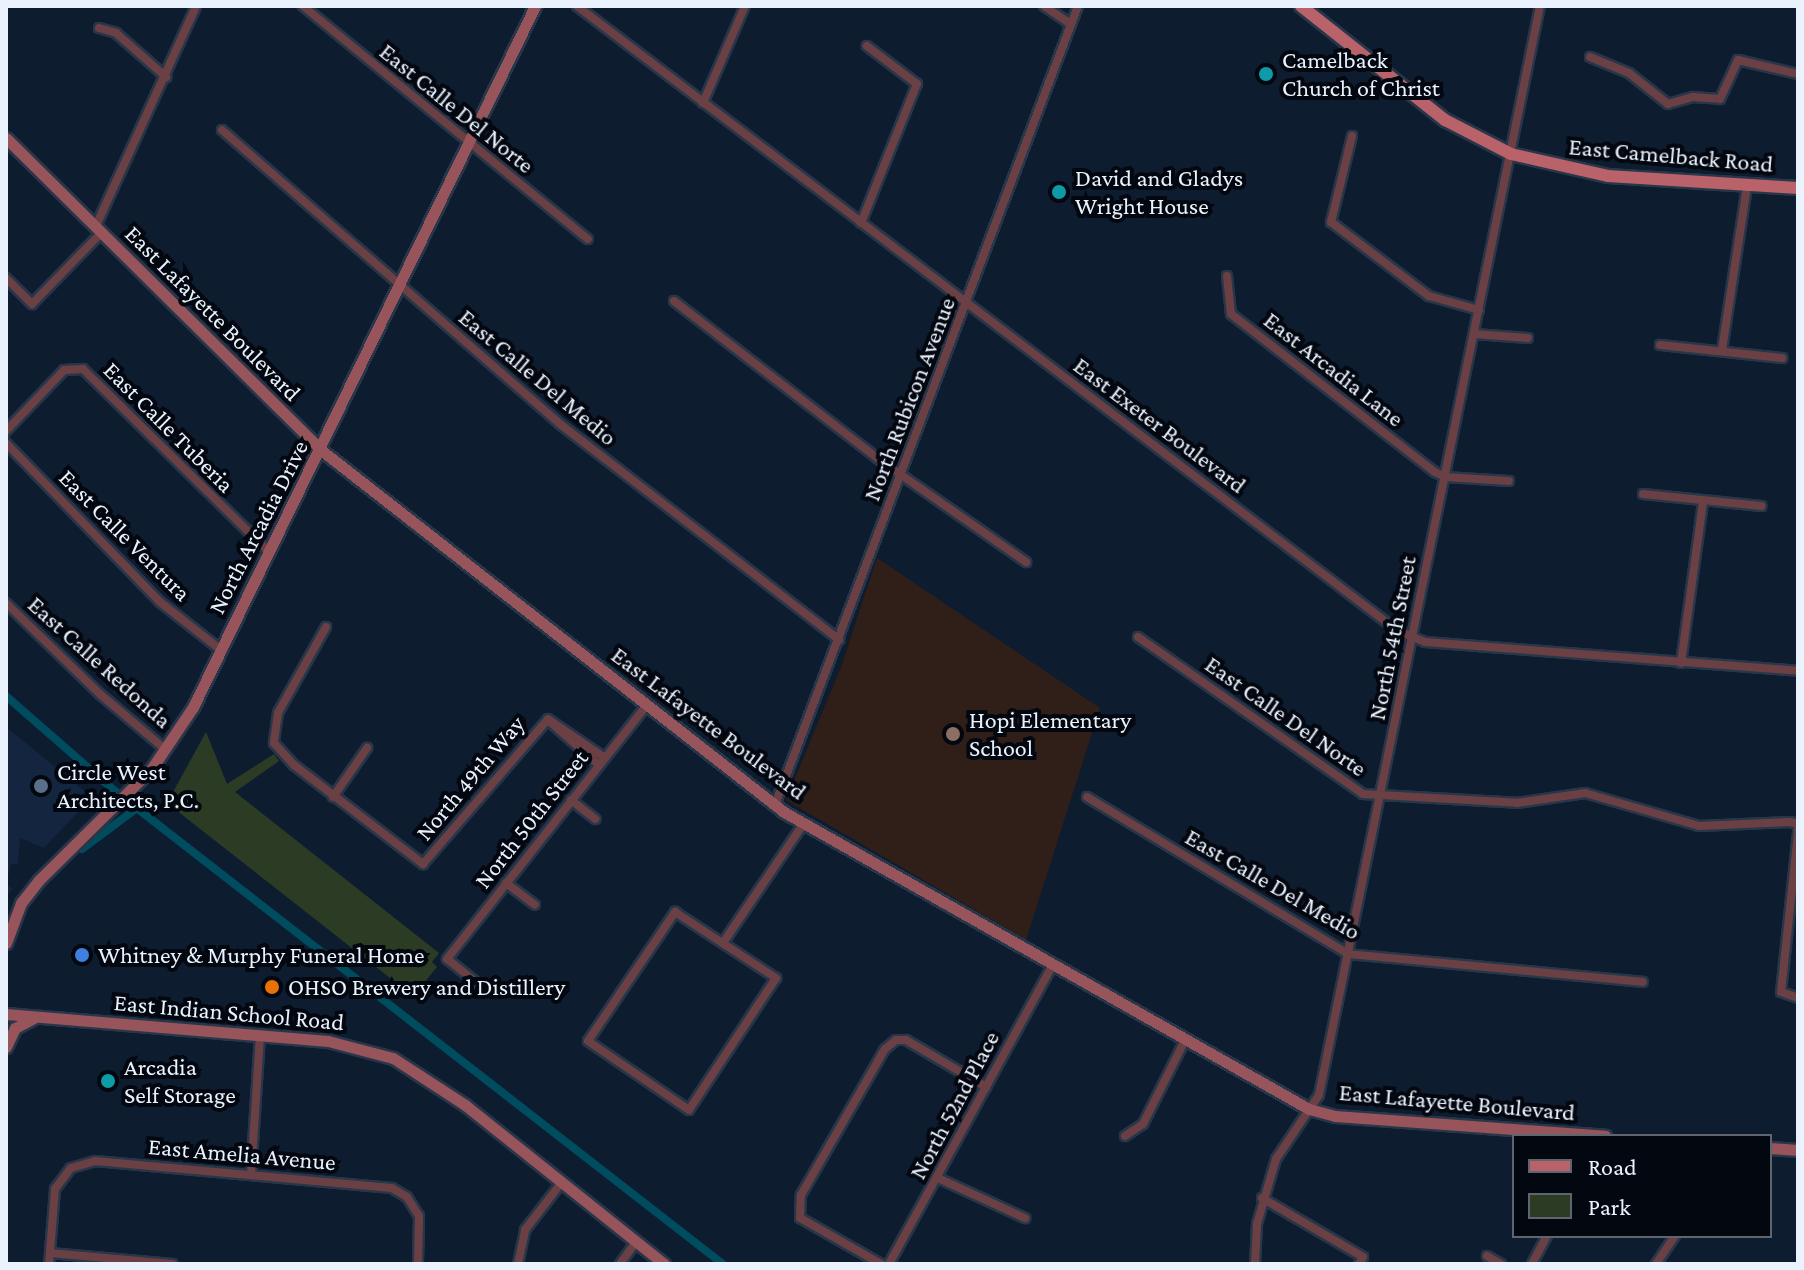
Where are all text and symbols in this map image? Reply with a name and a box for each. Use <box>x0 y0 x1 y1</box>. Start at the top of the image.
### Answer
street label: East Calle Del Norte <box>374 37 540 179</box>
place label: Camelback Church of Christ <box>1282 46 1440 102</box>
marker: Camelback Church of Christ <box>1257 65 1275 83</box>
street label: East Camelback Road <box>1568 132 1774 178</box>
place label: David and Gladys Wright House <box>1075 164 1243 220</box>
marker: David and Gladys Wright House <box>1050 183 1068 201</box>
street label: East Lafayette Boulevard <box>119 219 307 407</box>
street label: North Rubicon Avenue <box>857 293 961 505</box>
street label: East Calle Del Medio <box>453 303 623 451</box>
street label: East Arcadia Lane <box>1258 305 1410 433</box>
street label: East Exeter Boulevard <box>1068 351 1252 499</box>
street label: East Calle Tuberia <box>98 356 240 498</box>
street label: North Arcadia Drive <box>202 435 314 619</box>
street label: East Calle Ventura <box>53 463 197 607</box>
street label: North 54th Street <box>1362 554 1422 722</box>
street label: East Calle Redonda <box>22 590 178 734</box>
street label: East Lafayette Boulevard <box>606 640 812 806</box>
street label: East Calle Del Norte <box>1200 650 1372 782</box>
place label: Hopi Elementary School <box>969 706 1131 762</box>
street label: North 49th Way <box>409 710 531 846</box>
marker: Hopi Elementary School <box>944 725 962 743</box>
street label: North 50th Street <box>468 744 594 894</box>
place label: Circle West Architects, P.C. <box>57 758 199 814</box>
marker: Circle West Architects, P.C. <box>32 777 50 795</box>
street label: East Calle Del Medio <box>1180 822 1366 946</box>
place label: Whitney & Murphy Funeral Home <box>98 941 425 969</box>
marker: Whitney & Murphy Funeral Home <box>73 946 91 964</box>
place label: OHSO Brewery and Distillery <box>288 973 565 1001</box>
marker: OHSO Brewery and Distillery <box>263 978 281 996</box>
street label: East Indian School Road <box>113 988 345 1036</box>
street label: North 52nd Place <box>903 1026 1005 1184</box>
place label: Arcadia Self Storage <box>124 1053 236 1109</box>
marker: Arcadia Self Storage <box>99 1072 117 1090</box>
street label: East Lafayette Boulevard <box>1338 1077 1576 1127</box>
street label: East Amelia Avenue <box>147 1131 337 1177</box>
legend <box>1512 1134 1772 1238</box>
text: Road <box>1588 1153 1637 1180</box>
text: Park <box>1588 1193 1631 1220</box>

